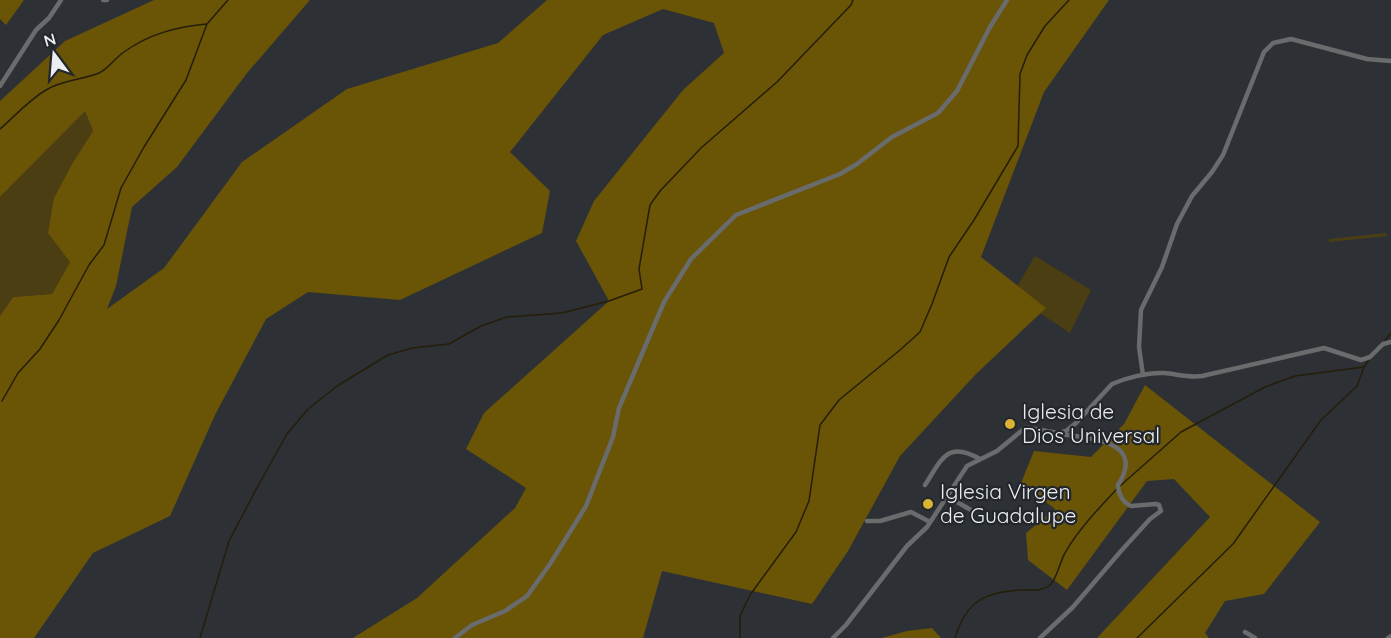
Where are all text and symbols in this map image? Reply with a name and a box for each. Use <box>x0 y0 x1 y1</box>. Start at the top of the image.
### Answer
north arrow <box>24 24 84 84</box>
text: N <box>41 28 58 51</box>
place label: Iglesia de Dios Universal <box>1022 398 1160 448</box>
marker: Iglesia de Dios Universal <box>1003 417 1017 431</box>
place label: Iglesia Virgen de Guadalupe <box>940 478 1076 528</box>
marker: Iglesia Virgen de Guadalupe <box>921 497 935 511</box>

